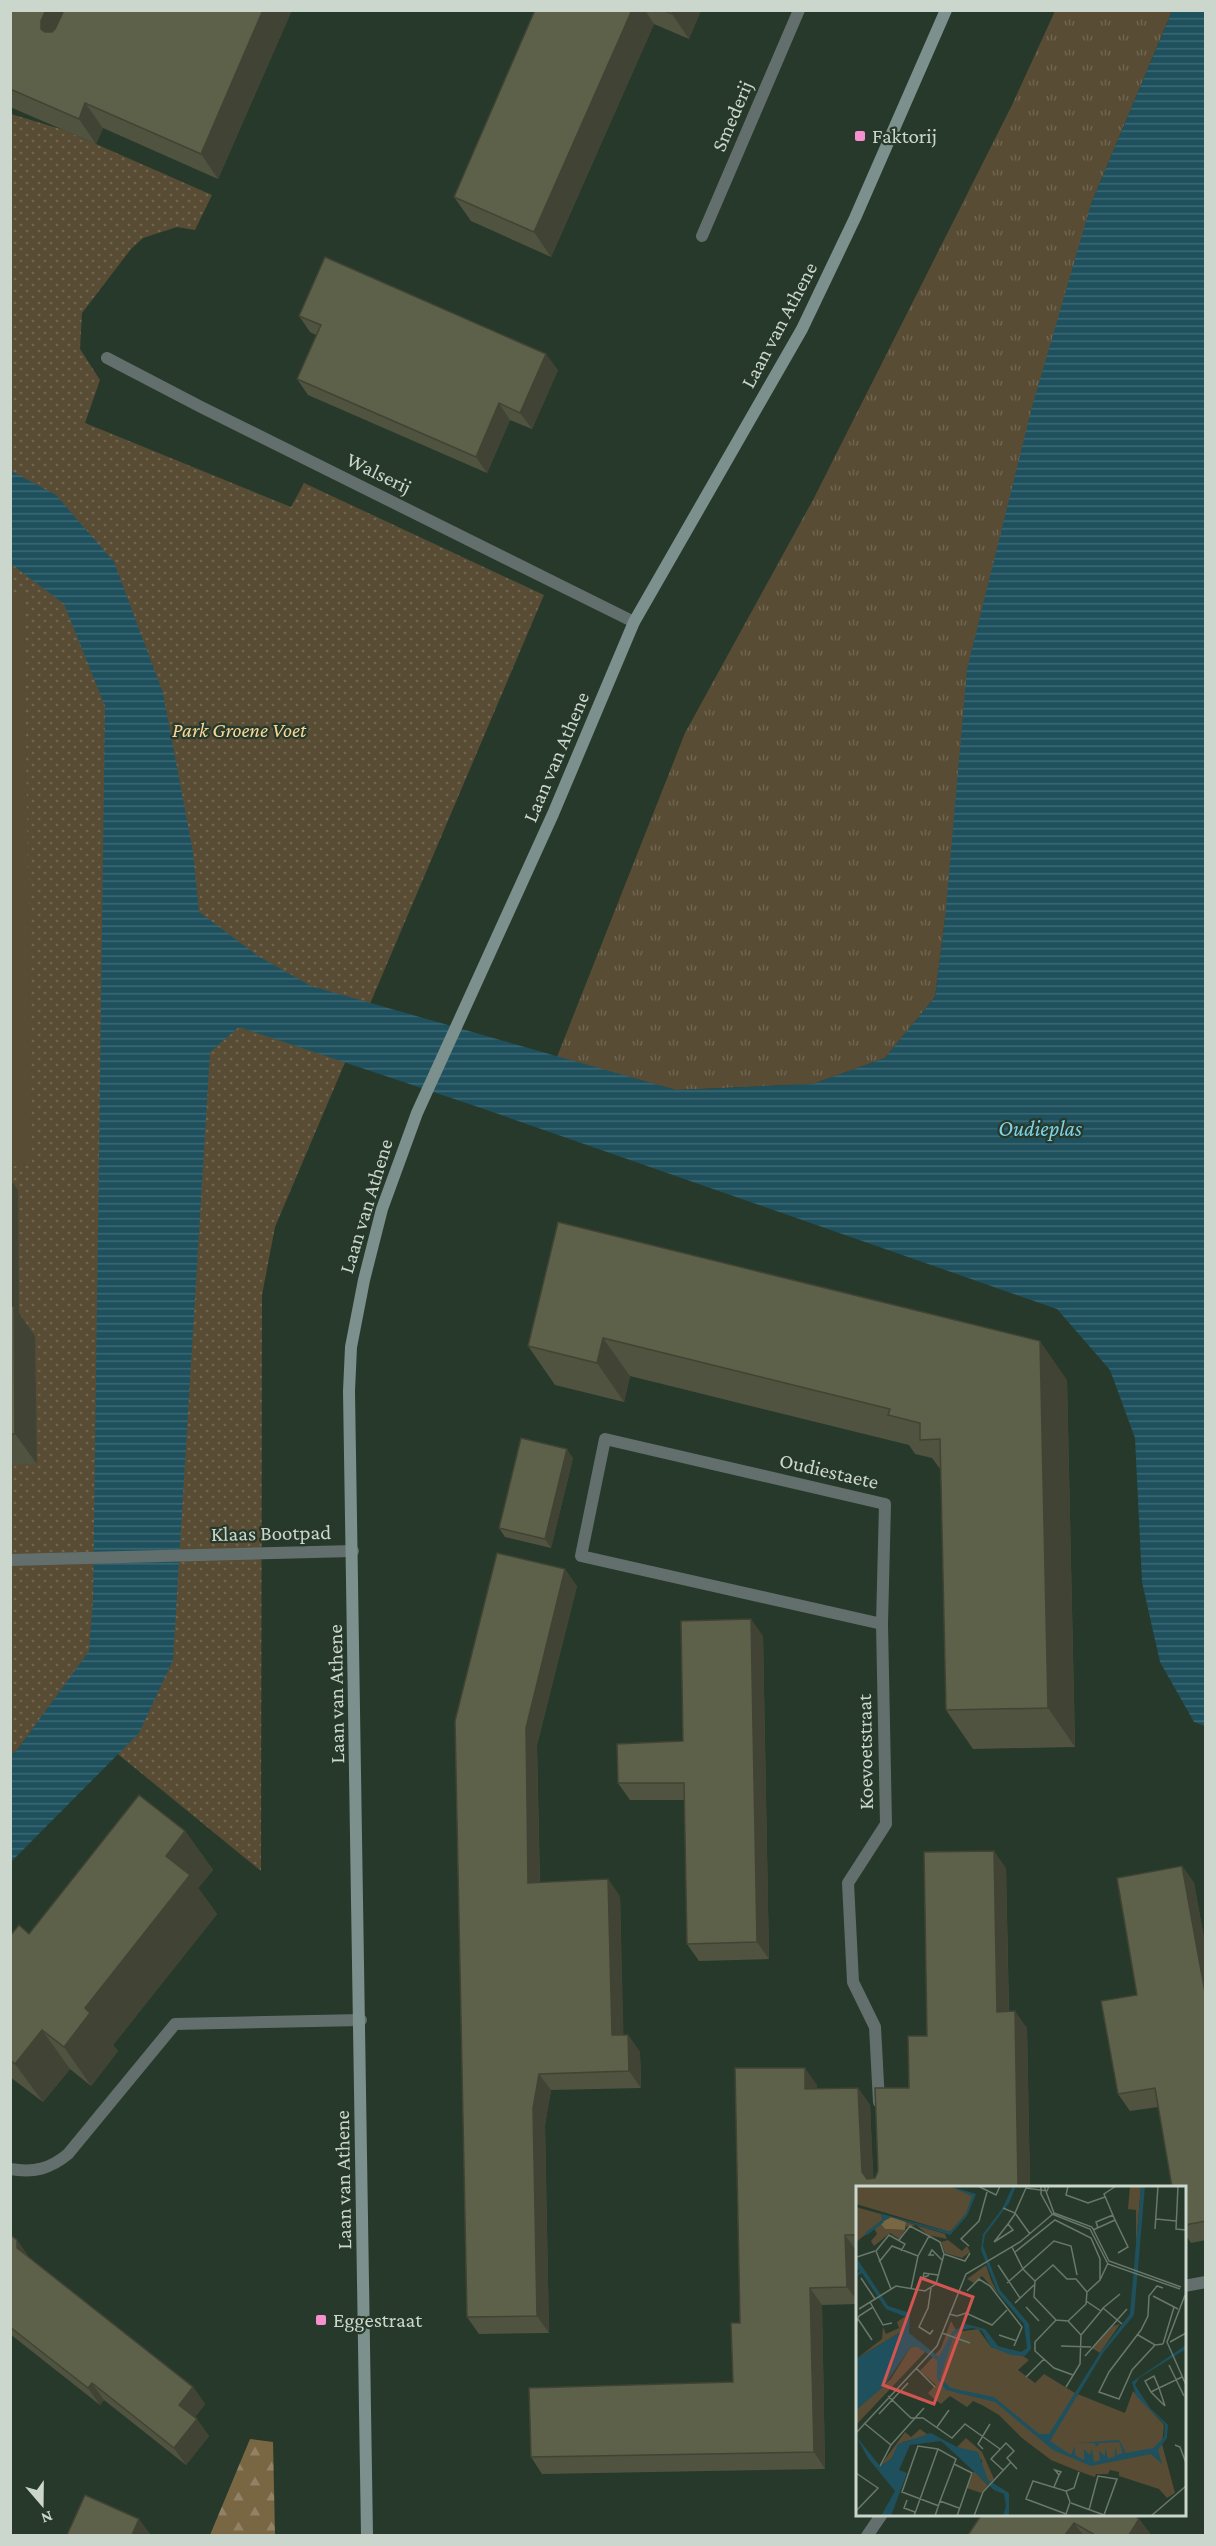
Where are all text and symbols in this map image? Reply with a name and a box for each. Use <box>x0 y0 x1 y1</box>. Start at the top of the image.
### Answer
street label: Smederij <box>706 77 758 155</box>
place label: Faktorij <box>872 124 937 148</box>
marker: Faktorij <box>853 129 867 143</box>
street label: Laan van Athene <box>736 258 822 392</box>
street label: Walserij <box>343 447 415 499</box>
street label: Laan van Athene <box>518 688 594 826</box>
park label: Park Groene Voet <box>172 718 307 742</box>
water label: Oudieplas <box>998 1116 1082 1141</box>
street label: Laan van Athene <box>334 1136 398 1276</box>
street label: Oudiestaete <box>777 1448 881 1494</box>
street label: Klaas Bootpad <box>211 1520 331 1546</box>
street label: Laan van Athene <box>323 1624 349 1764</box>
street label: Koevoetstraat <box>852 1693 878 1810</box>
street label: Laan van Athene <box>330 2110 356 2250</box>
inset map <box>856 2186 1186 2516</box>
place label: Eggestraat <box>333 2308 423 2332</box>
marker: Eggestraat <box>314 2313 328 2327</box>
north arrow <box>12 2474 72 2534</box>
text: N <box>39 2508 55 2528</box>

